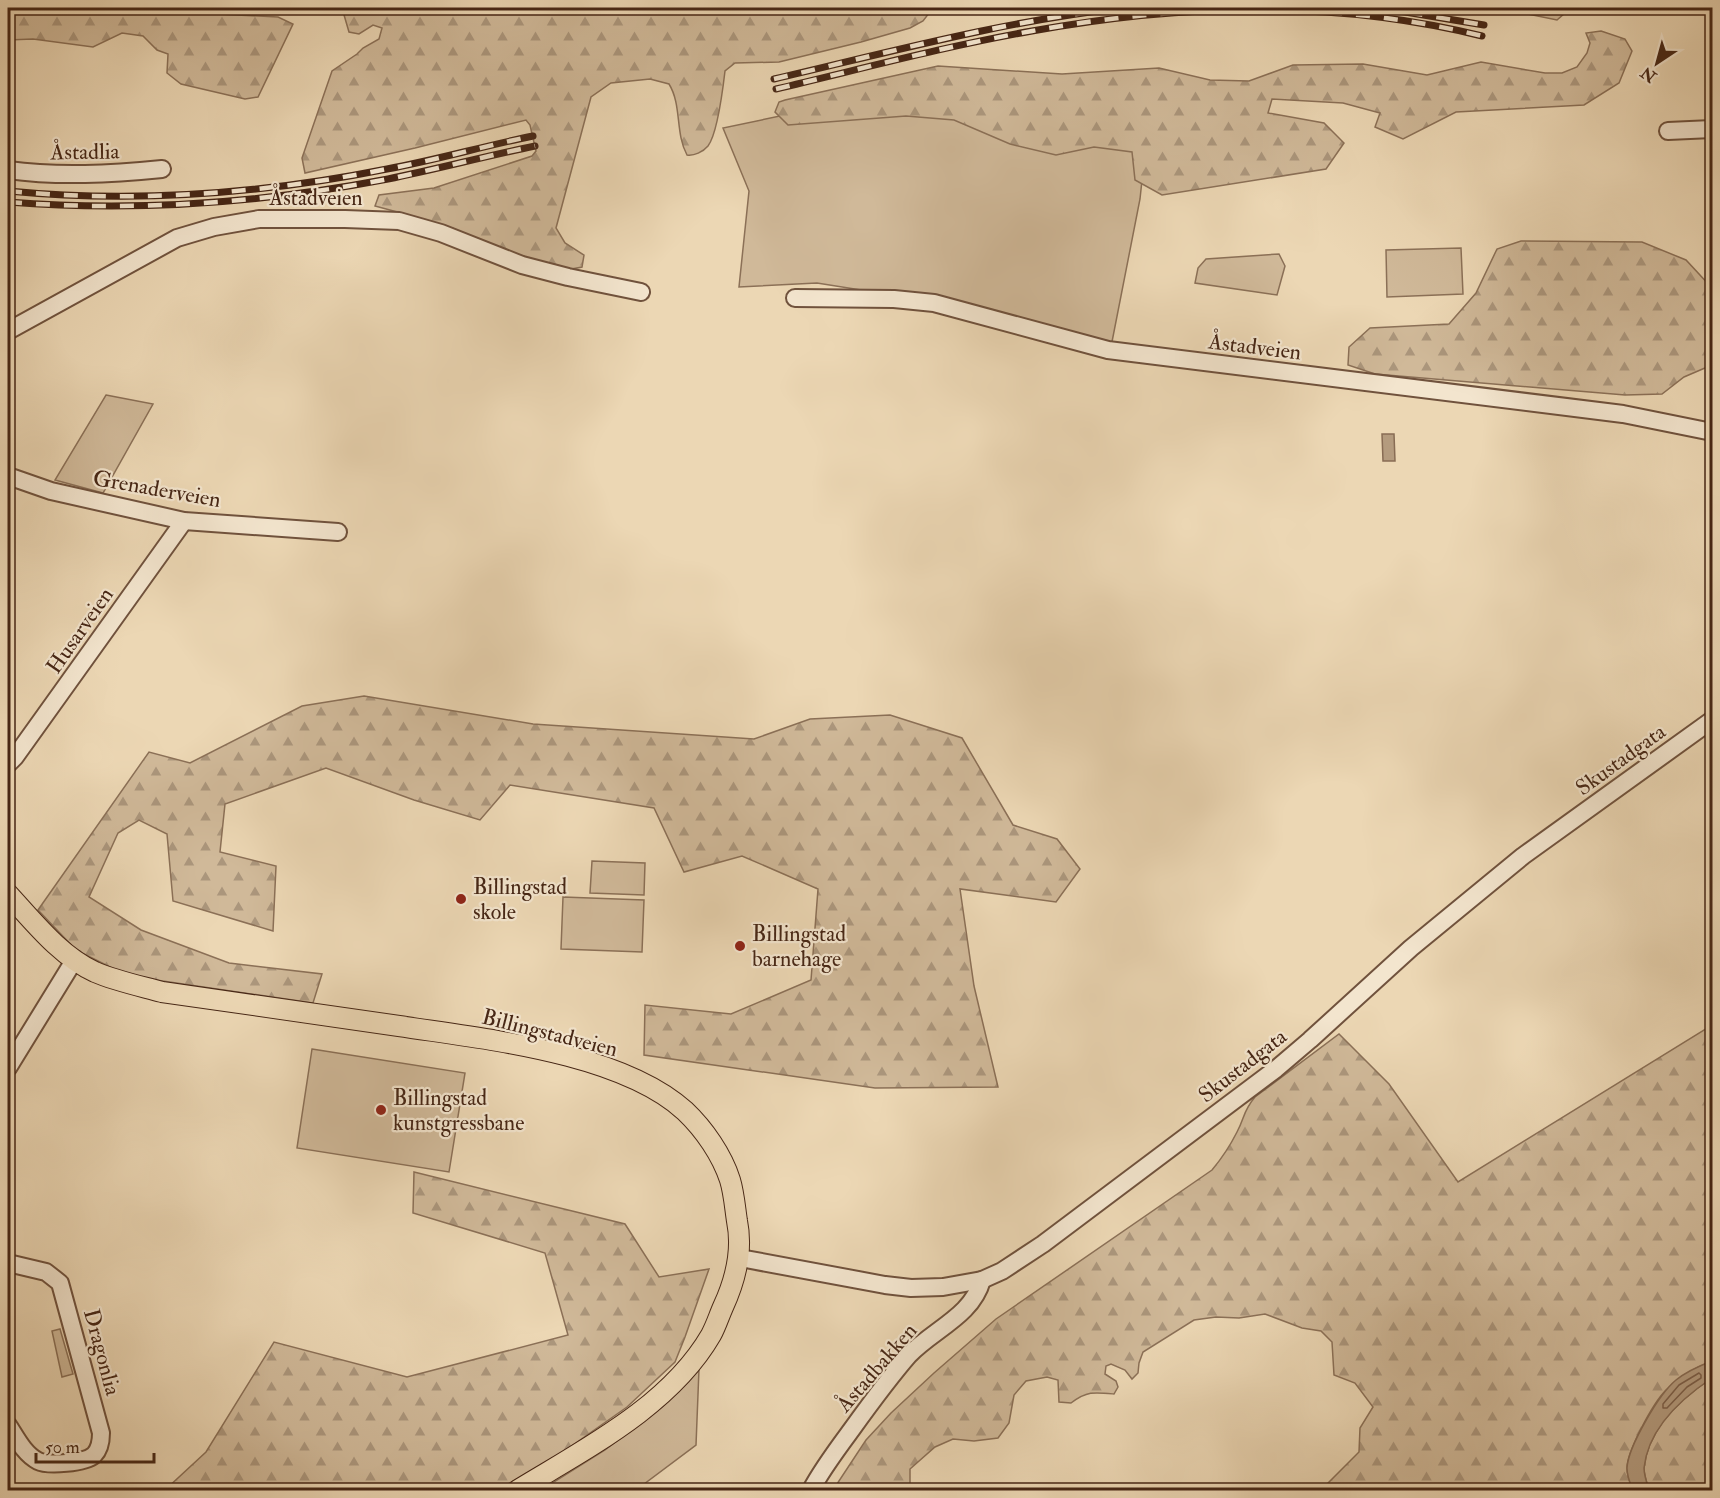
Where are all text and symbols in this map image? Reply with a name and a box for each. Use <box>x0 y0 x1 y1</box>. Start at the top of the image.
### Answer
north arrow <box>1627 33 1687 93</box>
text: N <box>1637 62 1661 87</box>
street label: Åstadlia <box>49 136 121 167</box>
street label: Åstadveien <box>268 183 363 212</box>
street label: Åstadveien <box>1206 326 1303 367</box>
street label: Grenaderveien <box>91 464 223 514</box>
street label: Husarveien <box>40 582 120 679</box>
street label: Skustadgata <box>1570 717 1672 802</box>
place label: Billingstad skole <box>473 873 567 926</box>
marker: Billingstad skole <box>454 892 468 906</box>
place label: Billingstad barnehage <box>752 920 846 973</box>
marker: Billingstad barnehage <box>733 939 747 953</box>
street label: Billingstadveien <box>479 1003 620 1063</box>
street label: Skustadgata <box>1193 1022 1293 1109</box>
place label: Billingstad kunstgressbane <box>393 1084 524 1137</box>
marker: Billingstad kunstgressbane <box>374 1103 388 1117</box>
street label: Dragonlia <box>77 1306 127 1400</box>
street label: Åstadbakken <box>829 1316 923 1419</box>
scale bar <box>36 1426 154 1464</box>
text: 50 m <box>45 1436 80 1459</box>

